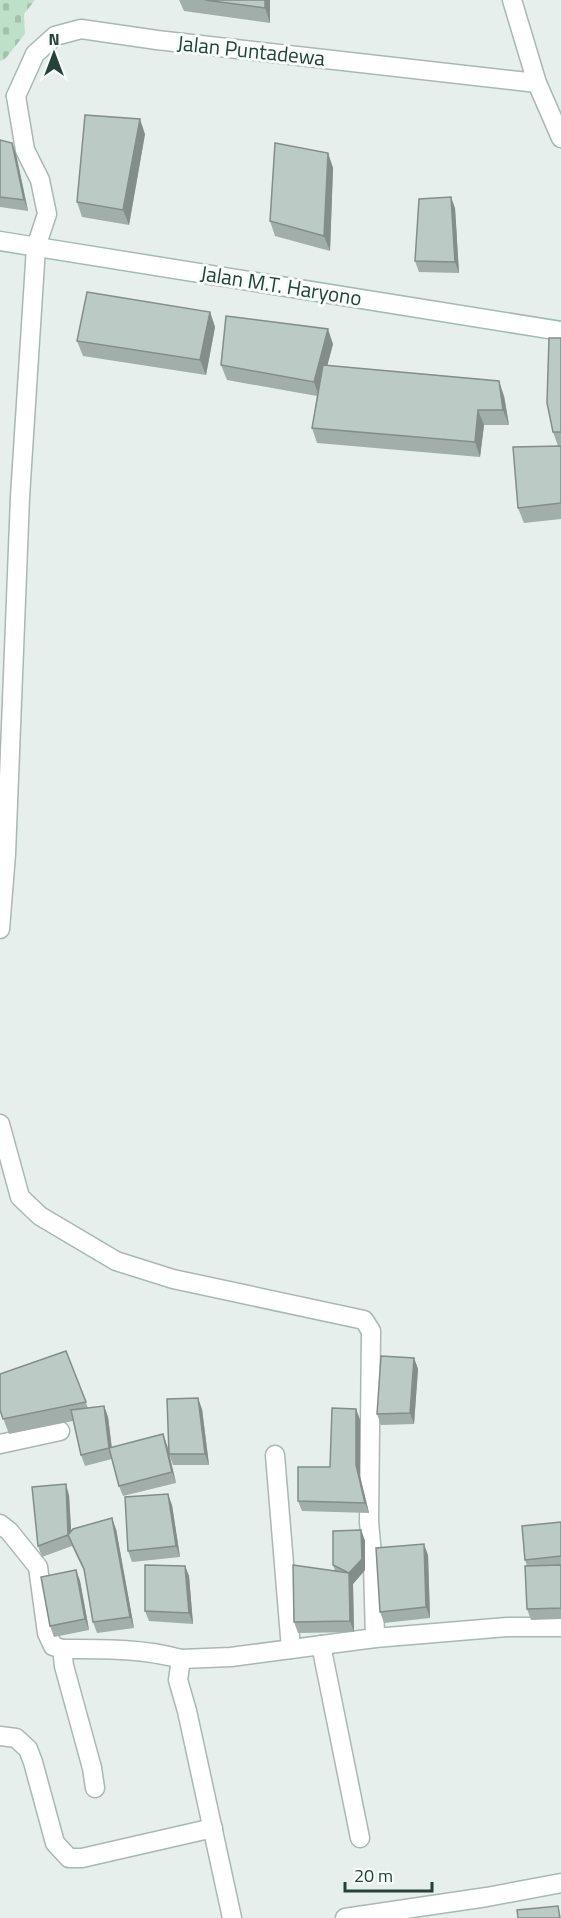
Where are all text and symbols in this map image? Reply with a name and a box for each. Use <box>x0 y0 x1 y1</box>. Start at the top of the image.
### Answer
north arrow <box>24 24 84 84</box>
street label: Jalan Puntadewa <box>176 26 327 74</box>
text: N <box>48 27 60 51</box>
street label: Jalan M.T. Haryono <box>198 256 364 314</box>
scale bar <box>345 1855 432 1893</box>
text: 20 m <box>354 1862 393 1889</box>

